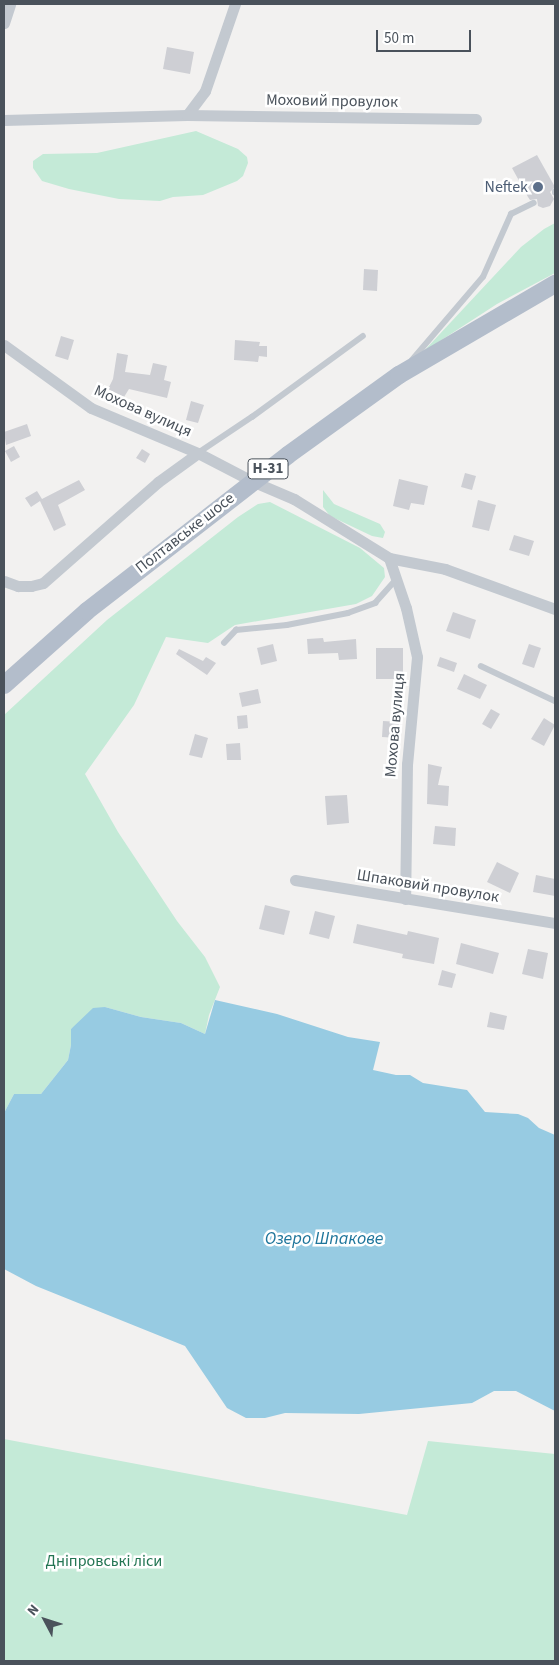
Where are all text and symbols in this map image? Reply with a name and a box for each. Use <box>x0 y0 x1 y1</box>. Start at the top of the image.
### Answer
scale bar <box>379 20 474 52</box>
text: 50 m <box>384 28 414 49</box>
street label: Моховий провулок <box>266 90 398 112</box>
place label: Neftek <box>485 177 528 197</box>
marker: Neftek <box>532 181 544 193</box>
street label: Мохова вулиця <box>91 381 195 441</box>
road number: Н-31 <box>247 456 289 482</box>
street label: Полтавське шосе <box>132 488 238 578</box>
street label: Мохова вулиця <box>381 672 409 778</box>
street label: Шпаковий провулок <box>356 865 500 907</box>
water label: Озеро Шпакове <box>265 1228 383 1250</box>
park label: Дніпровські ліси <box>46 1551 162 1571</box>
north arrow <box>20 1595 70 1645</box>
text: N <box>23 1600 44 1620</box>

